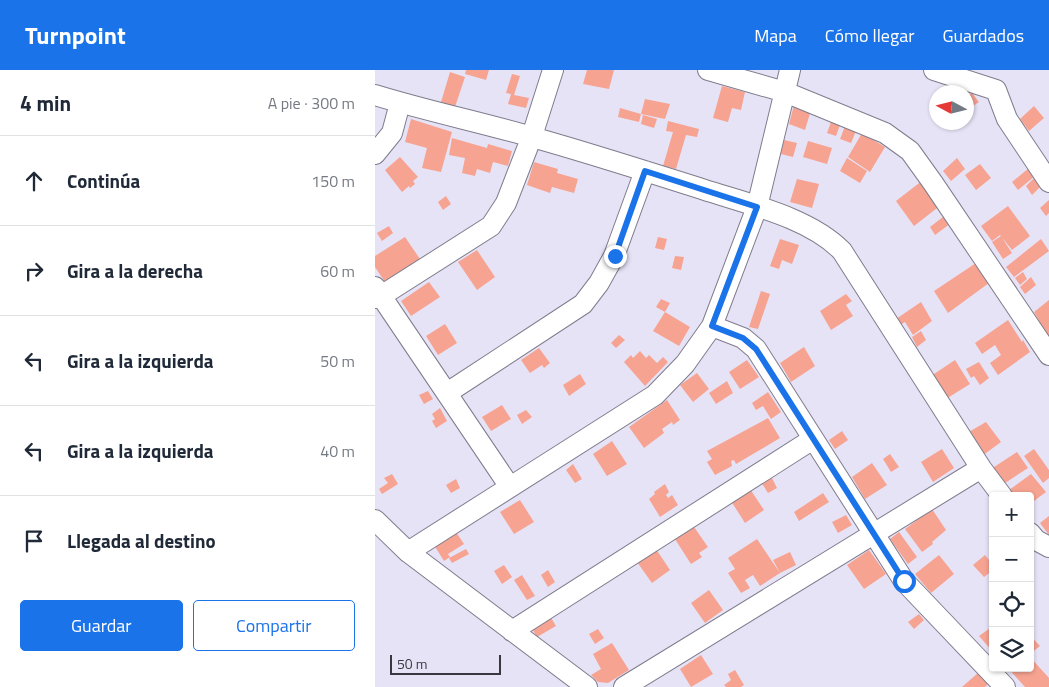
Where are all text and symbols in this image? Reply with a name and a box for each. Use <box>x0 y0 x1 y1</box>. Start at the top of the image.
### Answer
text: Turnpoint <box>25 17 126 53</box>
text: Mapa <box>754 22 797 49</box>
text: Cómo llegar <box>825 22 914 49</box>
text: Guardados <box>942 22 1024 49</box>
north arrow <box>929 85 974 130</box>
text: 4 min <box>20 87 71 119</box>
text: A pie · 300 m <box>268 91 355 115</box>
text: Continúa <box>67 166 140 195</box>
icon: ahead <box>20 167 48 195</box>
text: 150 m <box>311 169 355 193</box>
route end <box>604 245 627 268</box>
text: Gira a la derecha <box>67 256 203 285</box>
icon: right <box>20 257 48 285</box>
text: 60 m <box>320 259 355 283</box>
text: Gira a la izquierda <box>67 346 214 375</box>
icon: left <box>20 347 48 375</box>
text: 50 m <box>320 349 355 373</box>
text: Gira a la izquierda <box>67 436 214 465</box>
icon: left <box>20 437 48 465</box>
text: 40 m <box>320 439 355 463</box>
map controls <box>989 492 1034 672</box>
button: + <box>989 492 1034 537</box>
text: Llegada al destino <box>67 526 216 555</box>
icon: arrive <box>20 527 48 555</box>
button: − <box>989 537 1034 582</box>
route start <box>893 570 916 593</box>
button: locate <box>989 582 1034 627</box>
button: Guardar <box>20 600 183 651</box>
button: Compartir <box>193 600 355 651</box>
button: layers <box>989 627 1034 672</box>
scale bar <box>390 652 501 675</box>
text: 50 m <box>397 653 427 674</box>

